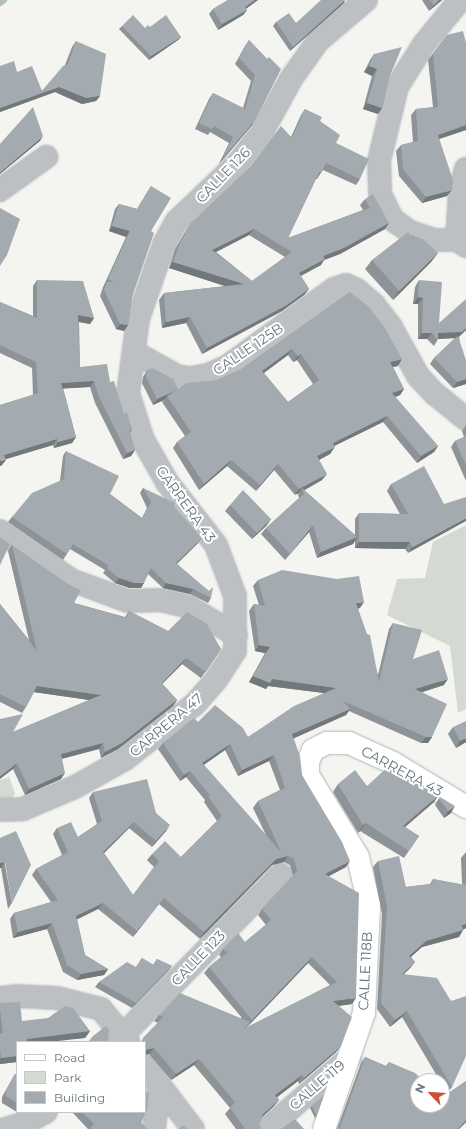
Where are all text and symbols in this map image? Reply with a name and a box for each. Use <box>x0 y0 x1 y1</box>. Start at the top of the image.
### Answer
street label: CALLE 126 <box>192 144 254 206</box>
street label: CALLE 125B <box>210 319 286 379</box>
street label: CARRERA 43 <box>153 463 219 545</box>
street label: CARRERA 47 <box>126 690 206 760</box>
street label: CARRERA 43 <box>358 742 446 800</box>
street label: CALLE 123 <box>168 927 228 989</box>
street label: CALLE 118B <box>355 931 375 1011</box>
legend <box>16 1041 146 1113</box>
text: Road <box>54 1050 85 1065</box>
street label: CALLE 119 <box>286 1056 348 1114</box>
text: Park <box>54 1070 81 1085</box>
north arrow <box>410 1073 450 1113</box>
text: N <box>412 1081 428 1095</box>
text: Building <box>54 1090 105 1105</box>

